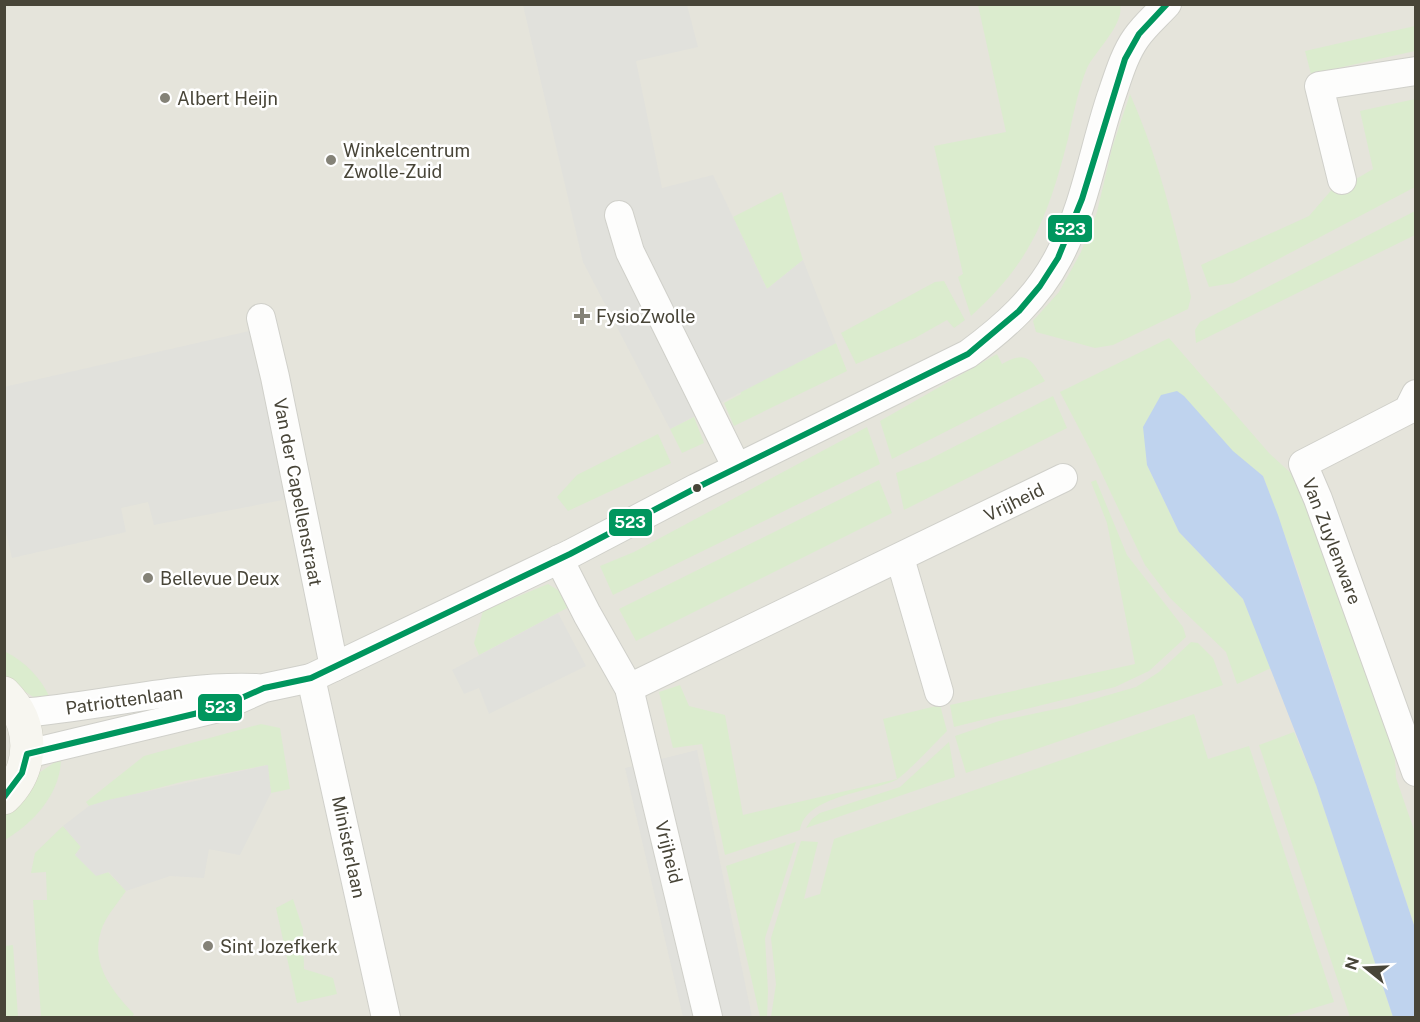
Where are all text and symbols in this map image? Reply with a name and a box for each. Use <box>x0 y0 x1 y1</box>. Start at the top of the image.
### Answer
place label: Albert Heijn <box>177 88 278 109</box>
marker: Albert Heijn <box>158 91 172 105</box>
place label: Winkelcentrum Zwolle-Zuid <box>343 140 470 182</box>
marker: Winkelcentrum Zwolle-Zuid <box>324 153 338 167</box>
line badge: 523 <box>1047 214 1093 243</box>
text: 523 <box>1054 220 1086 239</box>
place label: FysioZwolle <box>596 306 695 327</box>
marker: FysioZwolle <box>573 307 591 325</box>
street label: Van der Capellenstraat <box>269 396 327 588</box>
street label: Van Zuylenware <box>1298 475 1366 607</box>
street label: Vrijheid <box>981 479 1047 525</box>
unlabelled marker <box>691 482 703 494</box>
line badge: 523 <box>608 508 653 537</box>
text: 523 <box>614 513 646 532</box>
place label: Bellevue Deux <box>160 568 280 589</box>
marker: Bellevue Deux <box>141 571 155 585</box>
street label: Patriottenlaan <box>64 681 184 719</box>
line badge: 523 <box>197 693 243 722</box>
text: 523 <box>204 698 236 717</box>
street label: Ministerlaan <box>328 794 370 900</box>
street label: Vrijheid <box>651 818 687 886</box>
place label: Sint Jozefkerk <box>220 936 338 957</box>
north arrow <box>1336 938 1396 998</box>
marker: Sint Jozefkerk <box>201 939 215 953</box>
text: N <box>1341 955 1363 972</box>

